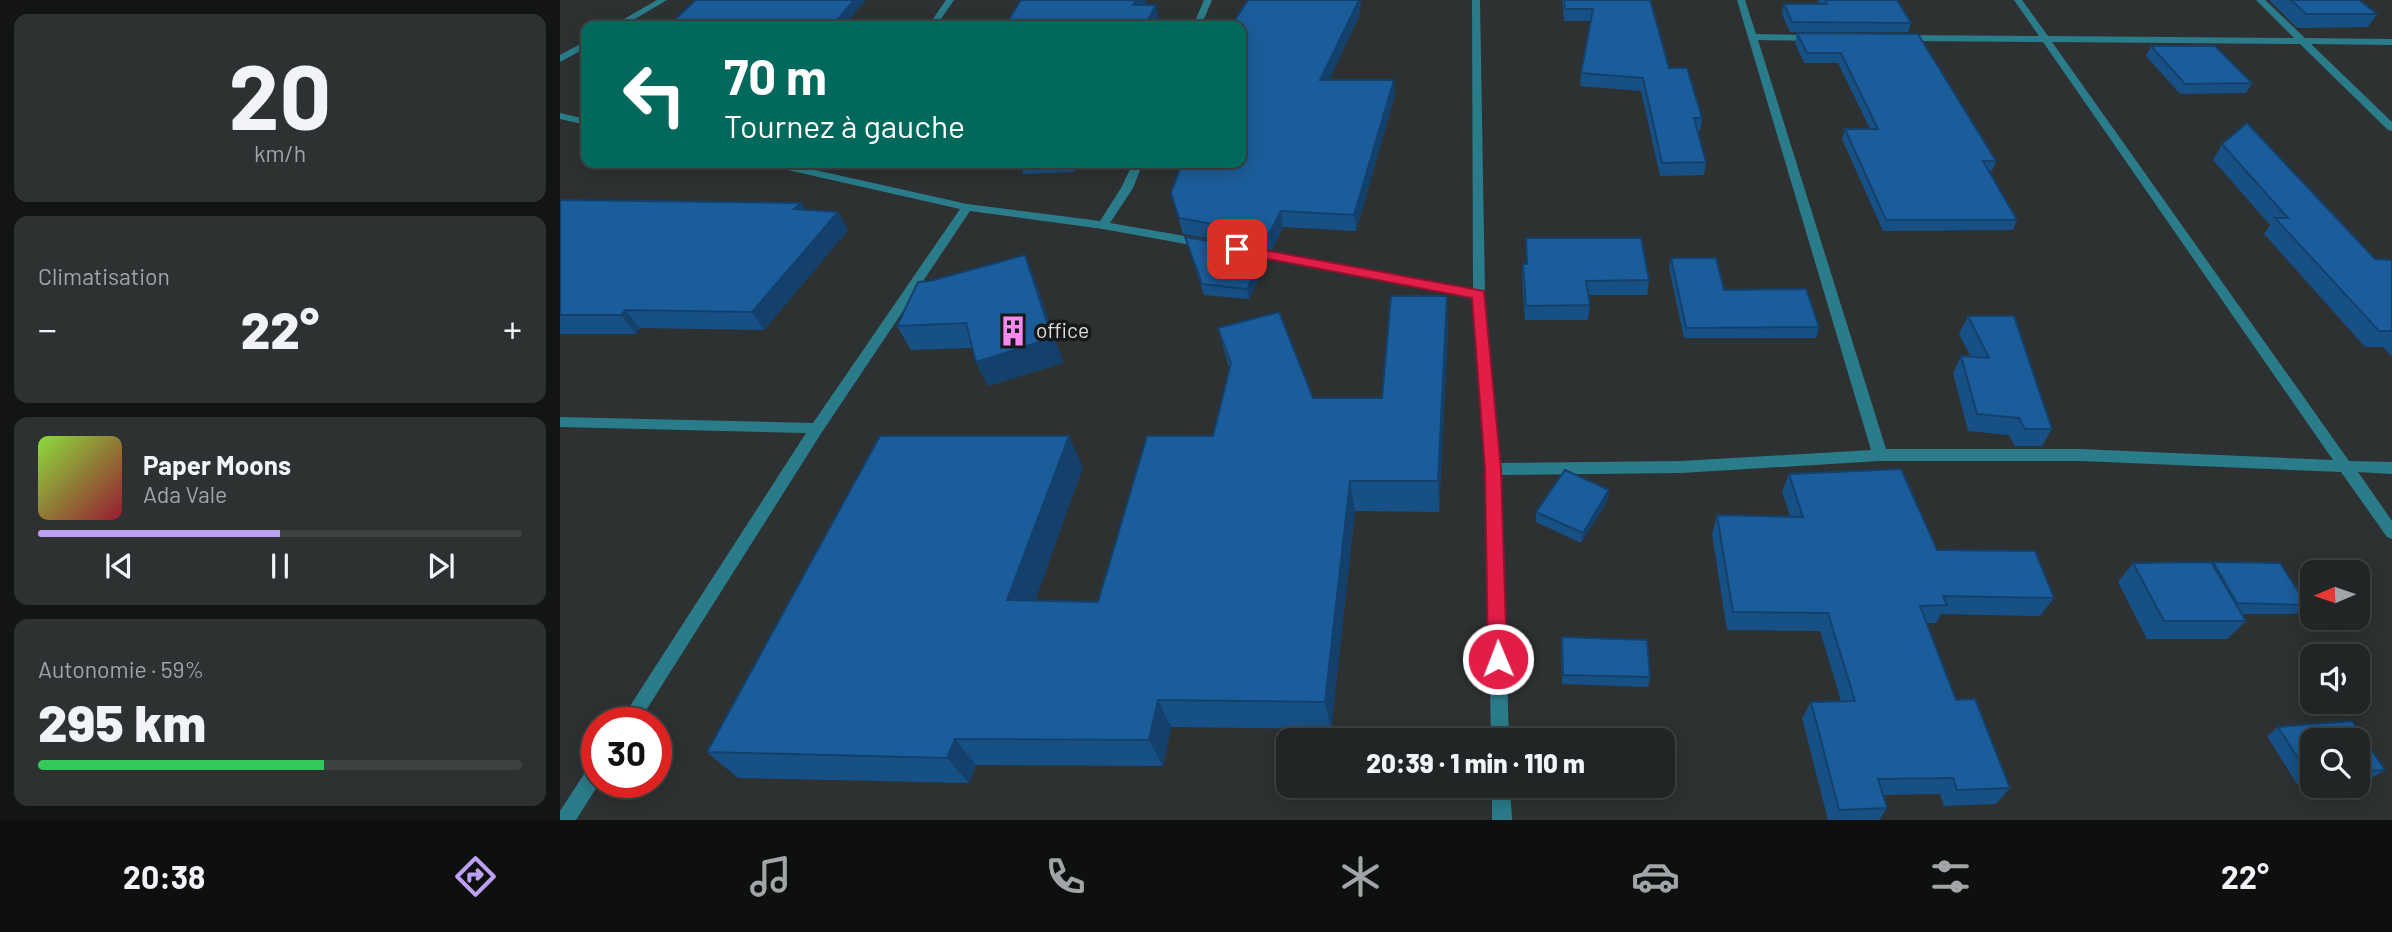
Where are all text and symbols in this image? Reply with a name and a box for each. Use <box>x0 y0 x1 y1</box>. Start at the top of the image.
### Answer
text: 20 <box>229 39 331 148</box>
text: 70 m <box>724 46 827 105</box>
icon: left <box>609 49 700 140</box>
text: Tournez à gauche <box>724 106 965 144</box>
text: km/h <box>254 139 306 167</box>
pin <box>1207 219 1267 279</box>
icon: arrive <box>1218 230 1256 268</box>
text: Climatisation <box>38 262 170 290</box>
text: 22° <box>241 297 319 359</box>
text: − <box>38 305 57 351</box>
text: + <box>503 305 522 351</box>
building icon: office <box>996 314 1030 348</box>
place label: office <box>1036 317 1089 342</box>
text: Paper Moons <box>143 449 291 480</box>
text: Ada Vale <box>143 480 227 508</box>
icon: previous <box>100 547 138 585</box>
icon: pause <box>261 547 299 585</box>
icon: next <box>422 547 460 585</box>
north arrow <box>2300 560 2370 630</box>
map controls <box>2300 560 2370 798</box>
position arrow <box>1461 622 1535 696</box>
button: sound <box>2300 644 2370 714</box>
text: Autonomie · 59% <box>38 655 204 683</box>
text: 295 km <box>38 690 206 752</box>
speed limit sign: 30 <box>581 707 672 798</box>
button: search <box>2300 728 2370 798</box>
text: 20:39 · 1 min · 110 m <box>1366 747 1585 778</box>
icon: directions <box>451 852 500 901</box>
icon: music <box>746 852 795 901</box>
icon: phone <box>1041 852 1090 901</box>
icon: climate <box>1336 852 1385 901</box>
icon: car <box>1631 852 1680 901</box>
icon: filters <box>1926 852 1975 901</box>
text: 20:38 <box>123 857 205 895</box>
text: 22° <box>2221 857 2269 895</box>

